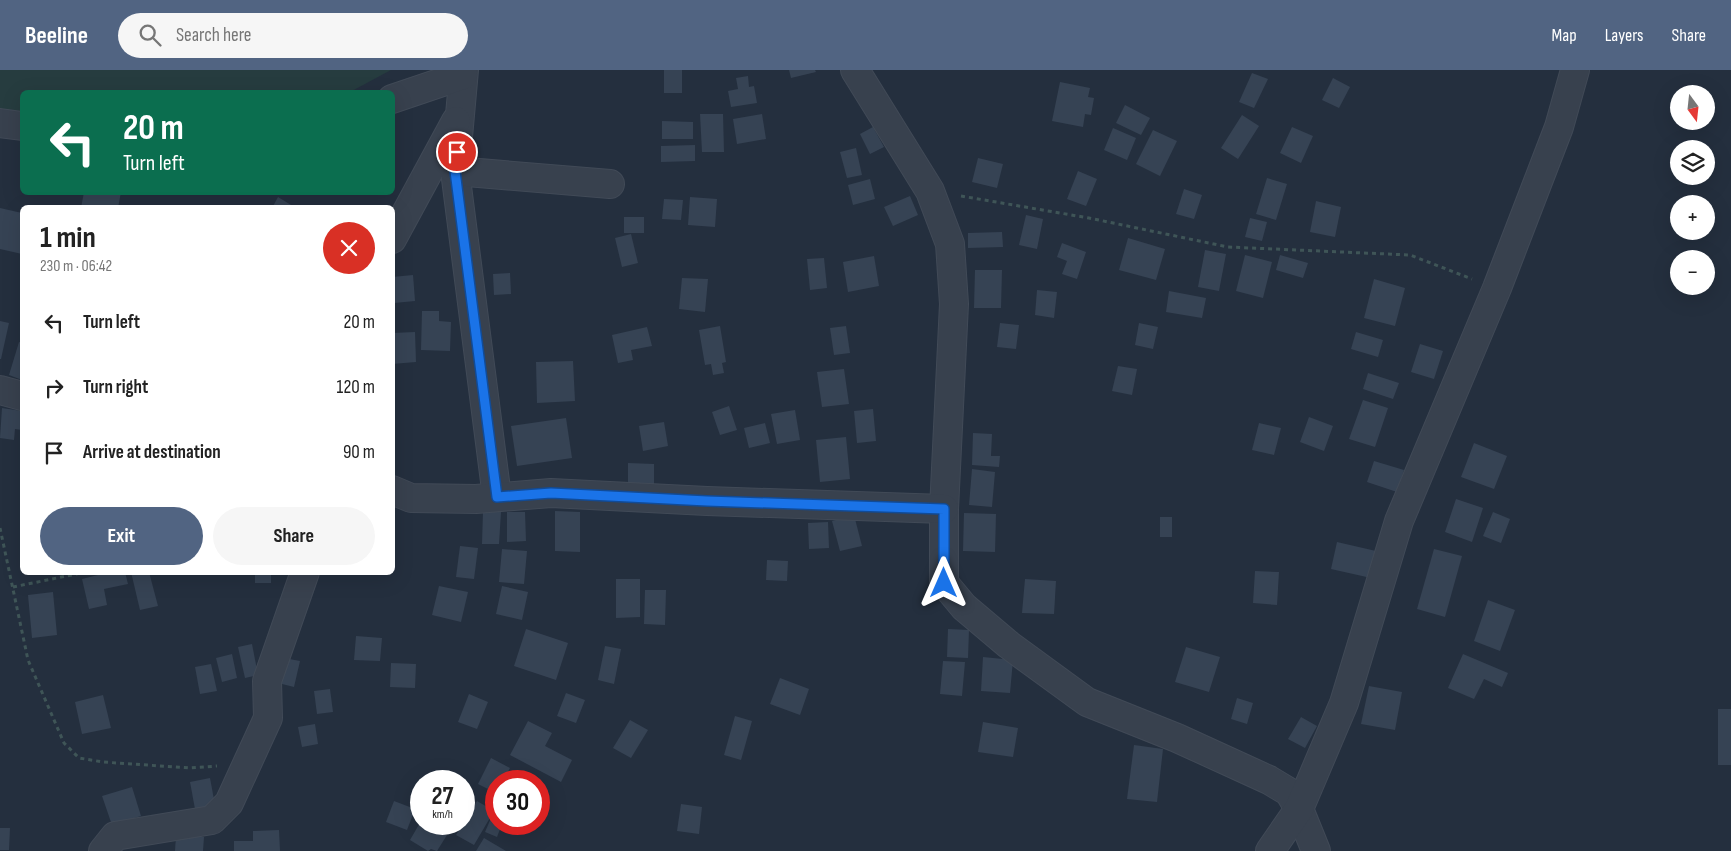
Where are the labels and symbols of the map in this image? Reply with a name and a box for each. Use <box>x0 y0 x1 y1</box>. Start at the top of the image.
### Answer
north arrow <box>1670 85 1715 130</box>
pin <box>436 131 478 173</box>
position arrow <box>917 556 969 608</box>
speed limit sign: 30 <box>485 770 550 835</box>

